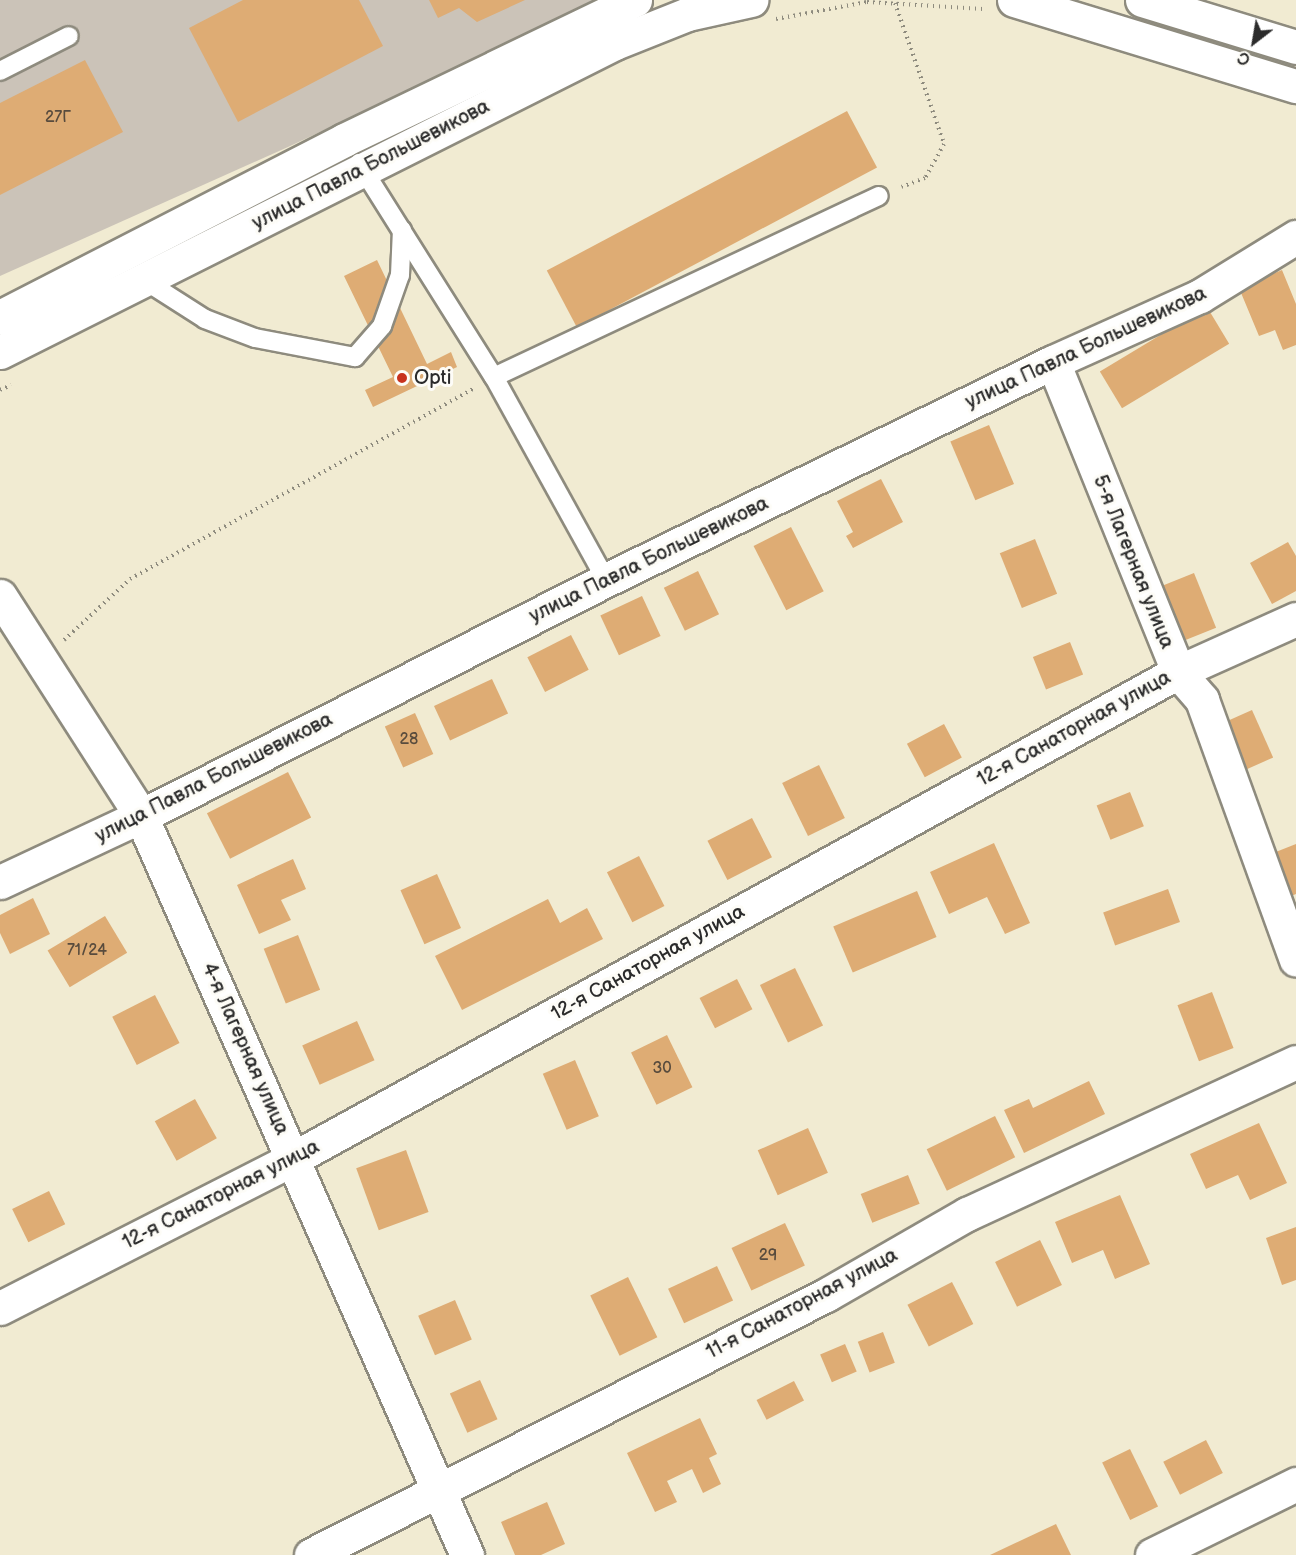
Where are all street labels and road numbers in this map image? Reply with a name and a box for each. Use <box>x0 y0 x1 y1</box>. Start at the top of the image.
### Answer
street label: улица Павла Большевикова <box>248 95 494 235</box>
street label: улица Павла Большевикова <box>962 282 1210 414</box>
street label: 5-я Лагерная улица <box>1087 472 1179 652</box>
street label: улица Павла Большевикова <box>525 492 773 628</box>
street label: 12-я Санаторная улица <box>973 666 1175 792</box>
street label: улица Павла Большевикова <box>91 708 337 848</box>
street label: 12-я Санаторная улица <box>547 900 749 1026</box>
street label: 4-я Лагерная улица <box>196 959 294 1139</box>
street label: 12-я Санаторная улица <box>119 1135 323 1255</box>
street label: 11-я Санаторная улица <box>702 1243 902 1365</box>

